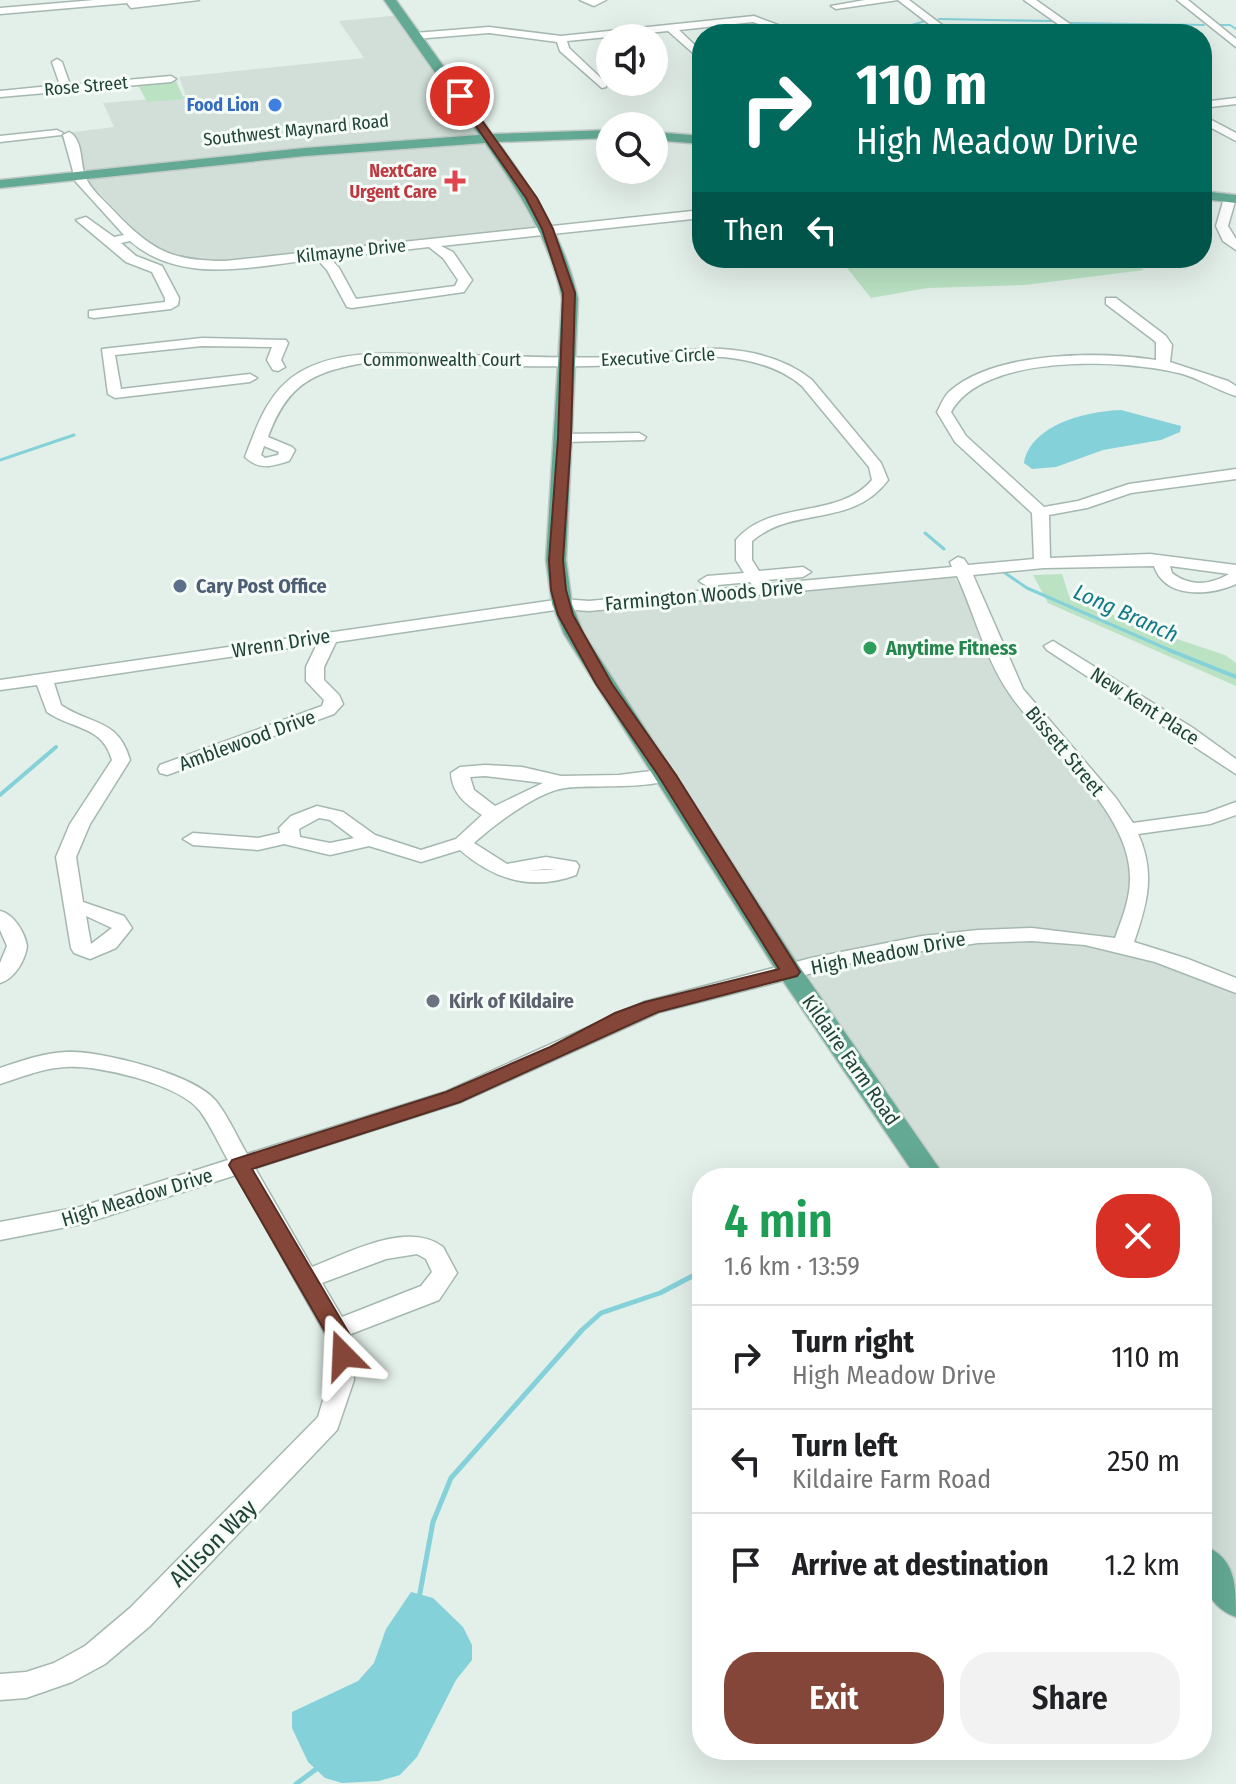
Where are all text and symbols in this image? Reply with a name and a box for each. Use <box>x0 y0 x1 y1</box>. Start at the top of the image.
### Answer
map controls <box>596 24 668 184</box>
button: sound <box>596 24 668 96</box>
text: 110 m <box>856 52 987 119</box>
icon: right <box>724 56 828 160</box>
pin <box>426 62 494 130</box>
street label: Rose Street <box>43 71 129 101</box>
icon: arrive <box>438 74 482 118</box>
place label: Food Lion <box>187 94 259 116</box>
marker: Food Lion <box>266 96 284 114</box>
street label: Southwest Maynard Road <box>202 109 390 151</box>
button: search <box>596 112 668 184</box>
text: High Meadow Drive <box>856 120 1138 164</box>
place label: NextCare Urgent Care <box>349 160 437 203</box>
marker: NextCare Urgent Care <box>444 170 466 192</box>
icon: left <box>800 208 844 252</box>
text: Then <box>724 212 784 248</box>
street label: Kilmayne Drive <box>295 234 407 268</box>
street label: Executive Circle <box>600 343 716 371</box>
street label: Commonwealth Court <box>363 349 521 371</box>
place label: Cary Post Office <box>196 574 327 598</box>
street label: Farmington Woods Drive <box>604 574 804 616</box>
marker: Cary Post Office <box>171 577 189 595</box>
water label: Long Branch <box>1070 578 1182 648</box>
street label: Wrenn Drive <box>230 623 332 663</box>
place label: Anytime Fitness <box>885 636 1017 660</box>
marker: Anytime Fitness <box>861 639 879 657</box>
street label: New Kent Place <box>1086 662 1204 750</box>
street label: Bissett Street <box>1021 701 1110 801</box>
street label: Amblewood Drive <box>175 704 319 776</box>
street label: High Meadow Drive <box>809 926 967 980</box>
place label: Kirk of Kildaire <box>449 989 574 1013</box>
street label: Kildaire Farm Road <box>797 990 905 1130</box>
marker: Kirk of Kildaire <box>424 992 442 1010</box>
street label: High Meadow Drive <box>58 1163 216 1231</box>
text: 4 min <box>724 1192 833 1250</box>
button: close <box>1096 1194 1180 1278</box>
text: 1.6 km · 13:59 <box>724 1251 860 1282</box>
position arrow <box>301 1313 385 1397</box>
text: Turn right <box>792 1324 914 1360</box>
icon: right <box>724 1335 768 1379</box>
text: 110 m <box>1111 1339 1180 1375</box>
text: High Meadow Drive <box>792 1360 996 1391</box>
text: Turn left <box>792 1428 898 1464</box>
icon: left <box>724 1439 768 1483</box>
text: 250 m <box>1107 1443 1180 1479</box>
text: Kildaire Farm Road <box>792 1464 991 1495</box>
street label: Allison Way <box>164 1493 263 1592</box>
icon: arrive <box>724 1543 768 1587</box>
text: Arrive at destination <box>792 1547 1049 1583</box>
text: 1.2 km <box>1105 1547 1180 1583</box>
button: Exit <box>724 1652 944 1744</box>
button: Share <box>960 1652 1180 1744</box>

